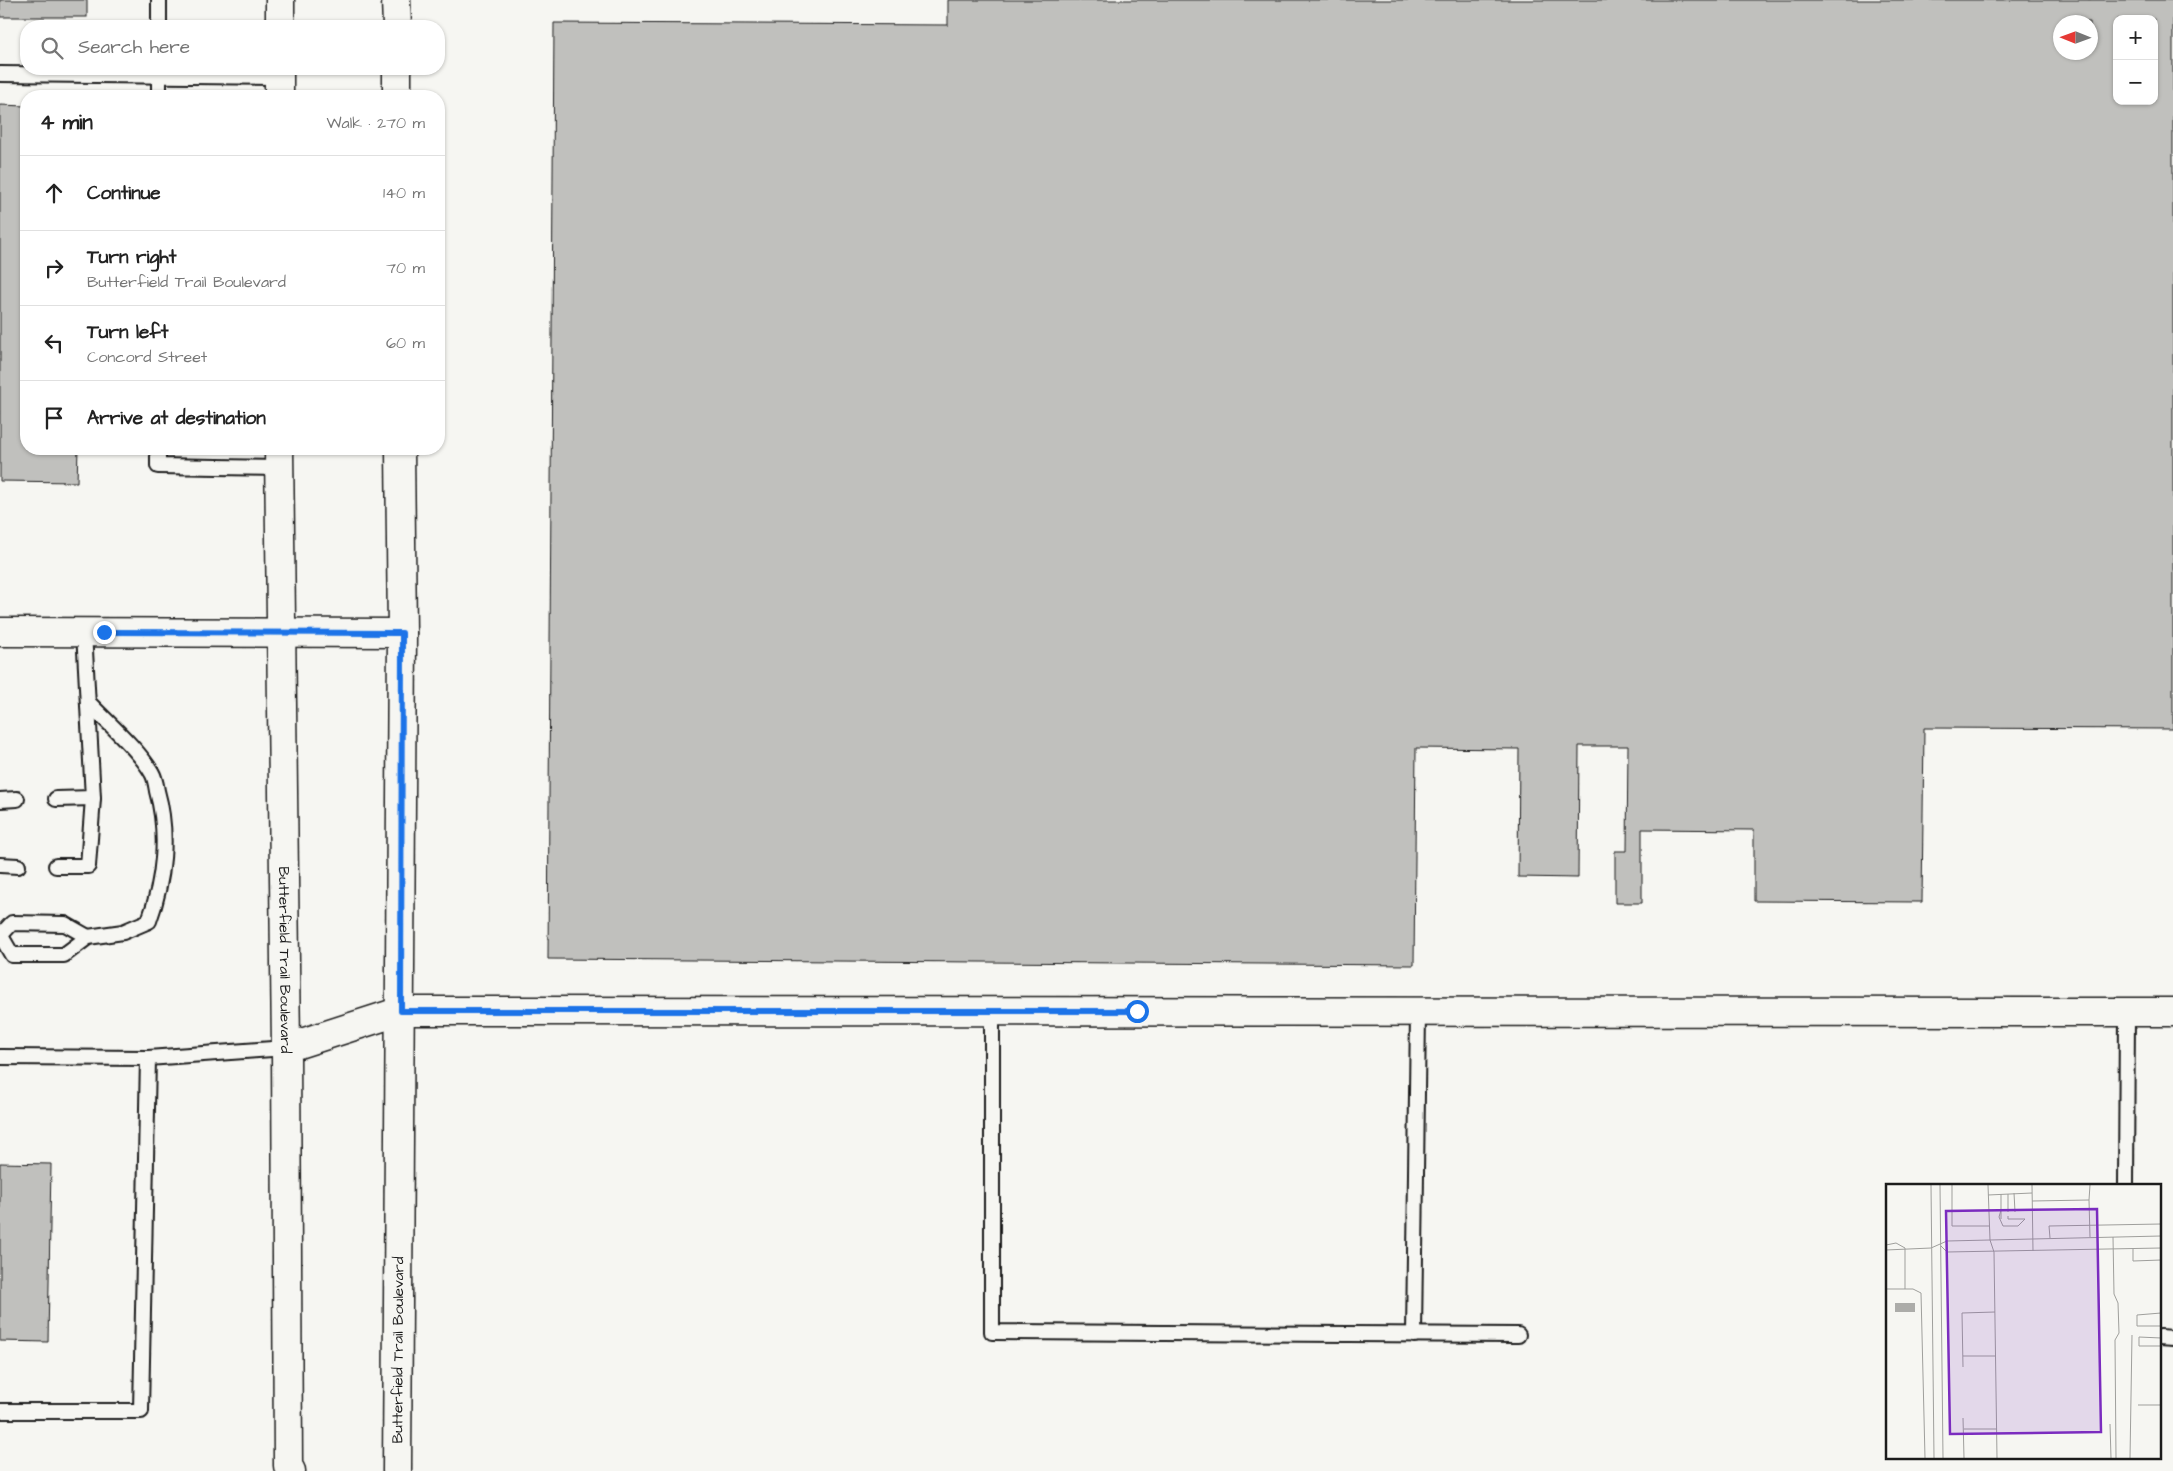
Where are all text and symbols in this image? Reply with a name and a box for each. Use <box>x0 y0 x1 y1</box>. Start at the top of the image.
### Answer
north arrow <box>2053 15 2098 60</box>
map controls <box>2113 15 2158 105</box>
button: + <box>2113 15 2158 60</box>
search box <box>20 20 445 75</box>
icon: search <box>38 34 66 62</box>
text: Search here <box>78 34 190 61</box>
button: − <box>2113 60 2158 105</box>
text: 4 min <box>40 108 93 137</box>
text: Walk · 270 m <box>326 112 425 134</box>
icon: ahead <box>40 179 68 207</box>
text: Continue <box>87 180 161 207</box>
text: 140 m <box>383 182 425 204</box>
text: Turn right <box>87 244 176 271</box>
icon: right <box>40 254 68 282</box>
text: 70 m <box>386 257 425 279</box>
text: Butterfield Trail Boulevard <box>87 271 286 293</box>
text: Turn left <box>87 319 168 346</box>
icon: left <box>40 329 68 357</box>
text: 60 m <box>386 332 425 354</box>
text: Concord Street <box>87 346 207 368</box>
icon: arrive <box>40 404 68 432</box>
text: Arrive at destination <box>87 405 266 432</box>
route end <box>93 621 116 644</box>
street label: Butterfield Trail Boulevard <box>273 866 297 1054</box>
route start <box>1126 1000 1149 1023</box>
inset map <box>1886 1184 2160 1458</box>
street label: Butterfield Trail Boulevard <box>387 1256 409 1443</box>

